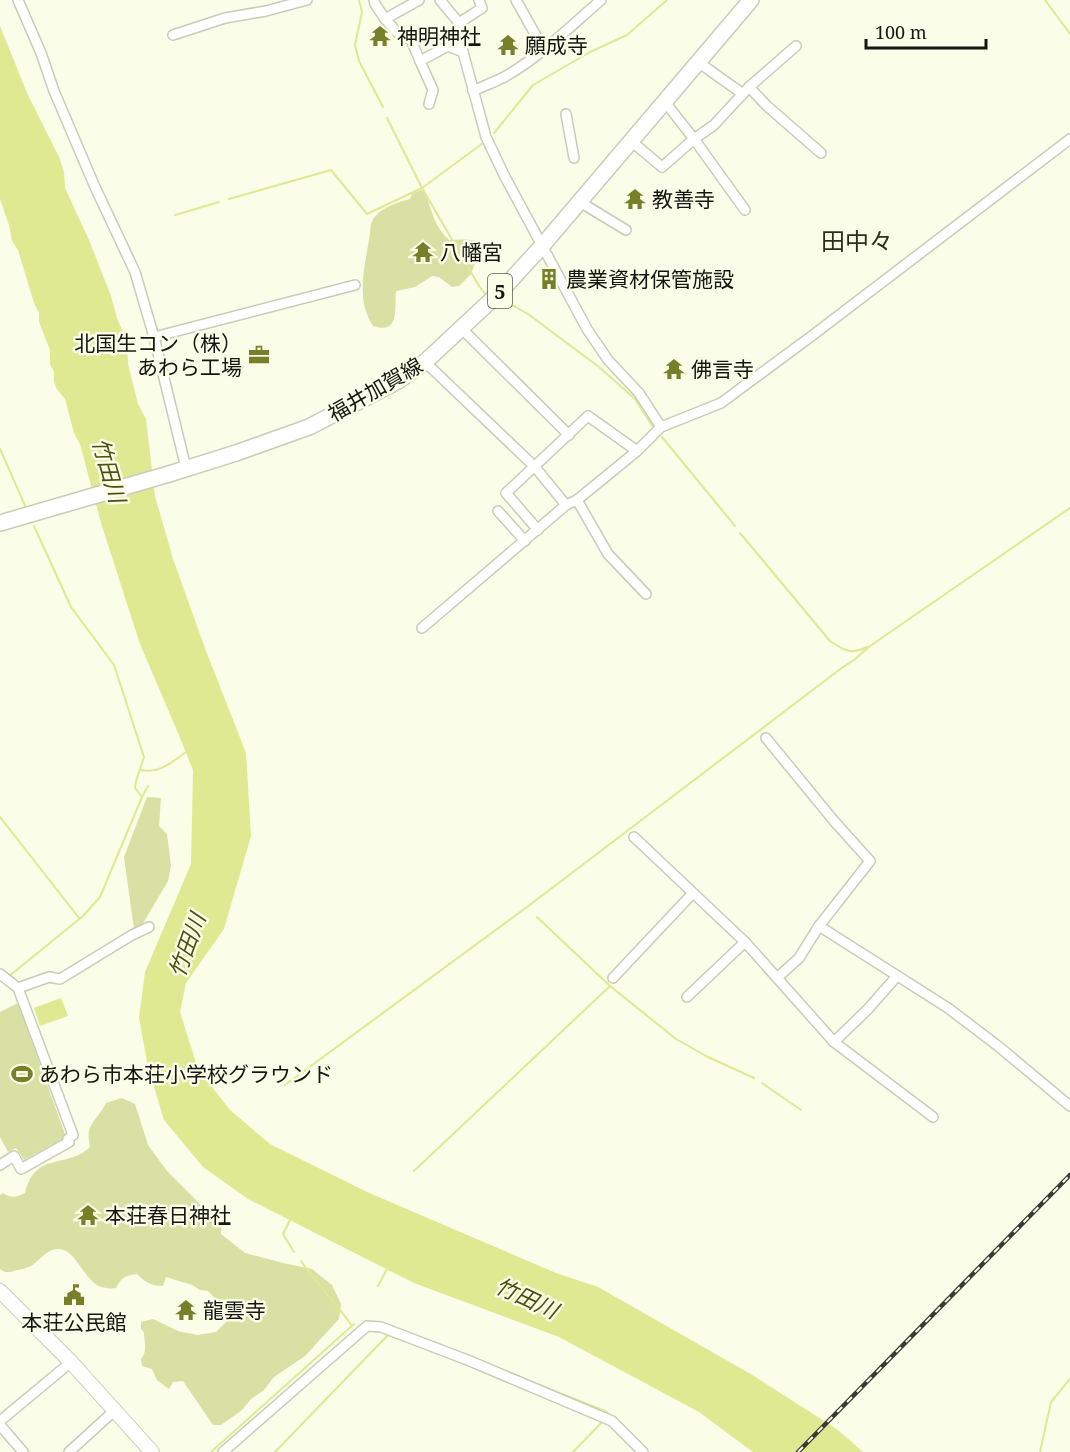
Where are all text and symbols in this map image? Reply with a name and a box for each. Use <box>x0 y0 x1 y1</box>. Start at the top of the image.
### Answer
scale bar <box>866 12 986 50</box>
text: 100 m <box>875 20 927 44</box>
place label: 神明神社 <box>397 22 481 50</box>
temple icon: 神明神社 <box>368 24 392 48</box>
place label: 願成寺 <box>525 31 588 59</box>
temple icon: 願成寺 <box>496 33 520 57</box>
place label: 教善寺 <box>652 185 715 213</box>
temple icon: 教善寺 <box>623 187 647 211</box>
district label: 田中々 <box>821 224 893 257</box>
place label: 八幡宮 <box>440 238 503 266</box>
temple icon: 八幡宮 <box>411 240 435 264</box>
place label: 農業資材保管施設 <box>566 265 734 293</box>
building icon: 農業資材保管施設 <box>537 267 561 291</box>
road number: 5 <box>488 274 512 308</box>
place label: 北国生コン（株） あわら工場 <box>74 329 242 381</box>
office icon: 北国生コン（株） あわら工場 <box>247 343 271 367</box>
street label: 福井加賀線 <box>323 351 427 427</box>
place label: 佛言寺 <box>691 355 754 383</box>
temple icon: 佛言寺 <box>662 357 686 381</box>
water label: 竹田川 <box>86 434 134 508</box>
water label: 竹田川 <box>161 907 212 981</box>
place label: あわら市本荘小学校グラウンド <box>39 1060 333 1088</box>
sports icon: あわら市本荘小学校グラウンド <box>10 1062 34 1086</box>
place label: 本荘春日神社 <box>105 1201 231 1229</box>
temple icon: 本荘春日神社 <box>76 1203 100 1227</box>
water label: 竹田川 <box>491 1269 565 1325</box>
public building icon: 本荘公民館 <box>62 1283 86 1307</box>
place label: 龍雲寺 <box>203 1296 266 1324</box>
temple icon: 龍雲寺 <box>174 1298 198 1322</box>
place label: 本荘公民館 <box>22 1308 127 1336</box>

